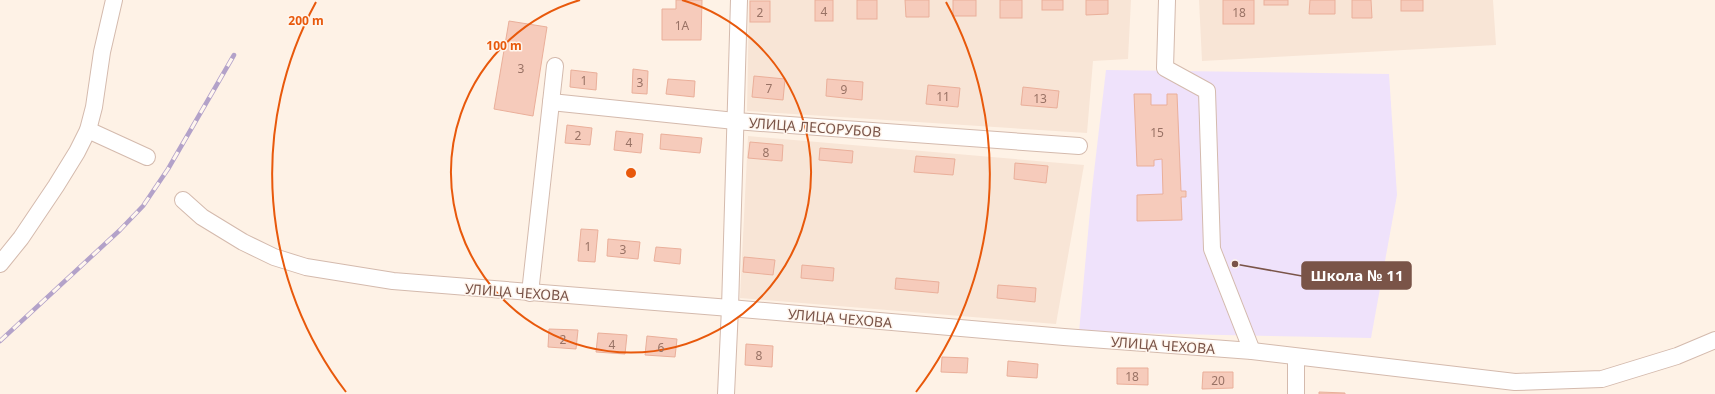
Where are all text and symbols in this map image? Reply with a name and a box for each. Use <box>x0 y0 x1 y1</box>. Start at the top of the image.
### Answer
house number: 4 <box>821 3 828 20</box>
house number: 2 <box>757 4 764 21</box>
house number: 18 <box>1232 4 1246 21</box>
text: 200 m <box>288 12 324 29</box>
house number: 1А <box>675 17 690 34</box>
text: 100 m <box>486 37 522 54</box>
house number: 3 <box>518 60 525 77</box>
house number: 1 <box>581 72 587 89</box>
house number: 3 <box>637 74 644 91</box>
house number: 7 <box>766 80 773 97</box>
house number: 9 <box>841 81 848 98</box>
house number: 11 <box>936 88 950 105</box>
house number: 13 <box>1033 90 1047 107</box>
street label: УЛИЦА ЛЕСОРУБОВ <box>748 113 882 141</box>
house number: 15 <box>1150 124 1164 141</box>
house number: 2 <box>575 127 582 144</box>
house number: 4 <box>626 134 633 151</box>
house number: 8 <box>763 144 770 161</box>
centre of rings <box>624 166 638 180</box>
house number: 1 <box>585 238 591 255</box>
house number: 3 <box>620 241 627 258</box>
callout: Школа № 11 <box>1302 262 1411 289</box>
text: Школа № 11 <box>1311 265 1403 285</box>
street label: УЛИЦА ЧЕХОВА <box>464 279 570 305</box>
street label: УЛИЦА ЧЕХОВА <box>787 304 893 332</box>
house number: 2 <box>560 331 567 348</box>
street label: УЛИЦА ЧЕХОВА <box>1110 332 1216 358</box>
house number: 4 <box>609 336 616 353</box>
house number: 6 <box>658 339 665 356</box>
house number: 8 <box>756 347 763 364</box>
house number: 18 <box>1125 368 1139 385</box>
house number: 20 <box>1211 372 1225 389</box>

